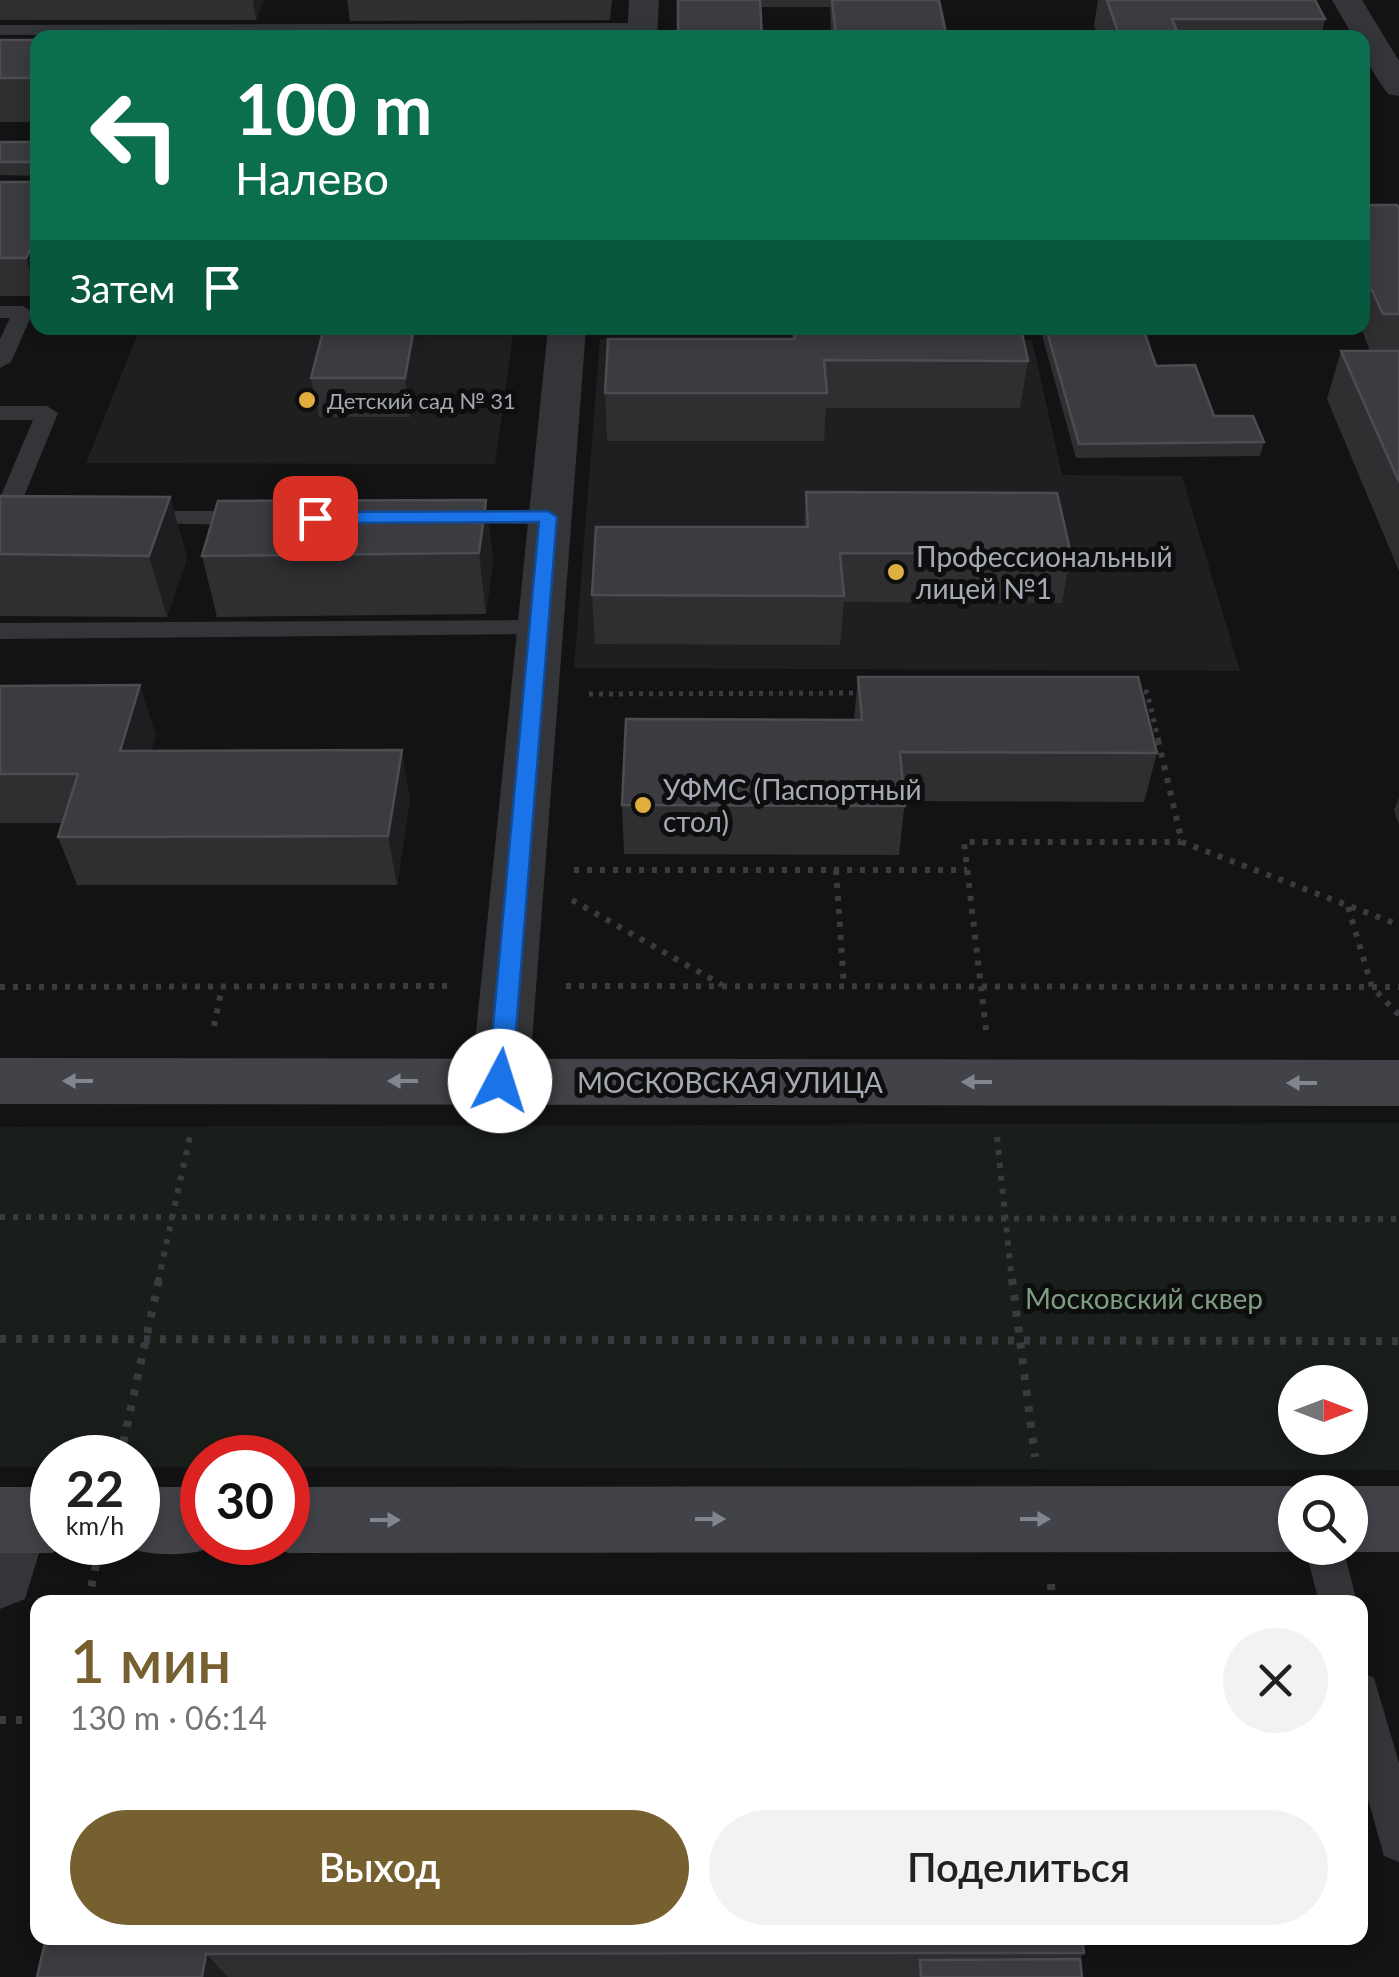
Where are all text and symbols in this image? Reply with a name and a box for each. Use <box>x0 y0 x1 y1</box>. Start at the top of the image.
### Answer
text: 100 m <box>235 66 432 150</box>
icon: left <box>70 70 200 200</box>
text: Налево <box>235 151 389 205</box>
icon: arrive <box>195 260 250 315</box>
text: Затем <box>70 265 175 311</box>
place label: Детский сад № 31 <box>327 387 516 414</box>
marker: Детский сад № 31 <box>296 389 318 411</box>
pin <box>273 476 358 561</box>
icon: arrive <box>288 491 343 546</box>
place label: Профессиональный лицей №1 <box>916 539 1173 605</box>
marker: Профессиональный лицей №1 <box>885 561 907 583</box>
place label: УФМС (Паспортный стол) <box>663 772 922 838</box>
marker: УФМС (Паспортный стол) <box>632 794 654 816</box>
position arrow <box>448 1029 552 1133</box>
street label: МОСКОВСКАЯ УЛИЦА <box>577 1065 883 1099</box>
one-way arrow <box>61 1073 93 1089</box>
one-way arrow <box>386 1073 418 1089</box>
one-way arrow <box>960 1074 992 1090</box>
one-way arrow <box>1285 1075 1317 1091</box>
park label: Московский сквер <box>1025 1281 1263 1315</box>
north arrow <box>1278 1365 1368 1455</box>
map controls <box>1278 1365 1368 1565</box>
speed limit sign: 30 <box>180 1435 310 1565</box>
text: 22 <box>66 1458 124 1518</box>
button: search <box>1278 1475 1368 1565</box>
text: km/h <box>66 1510 124 1540</box>
one-way arrow <box>694 1511 726 1527</box>
one-way arrow <box>1019 1511 1051 1527</box>
one-way arrow <box>369 1512 401 1528</box>
text: 1 мин <box>70 1624 231 1696</box>
button: close <box>1223 1628 1328 1733</box>
text: 130 m · 06:14 <box>70 1698 267 1737</box>
button: Выход <box>70 1810 689 1925</box>
button: Поделиться <box>709 1810 1328 1925</box>

